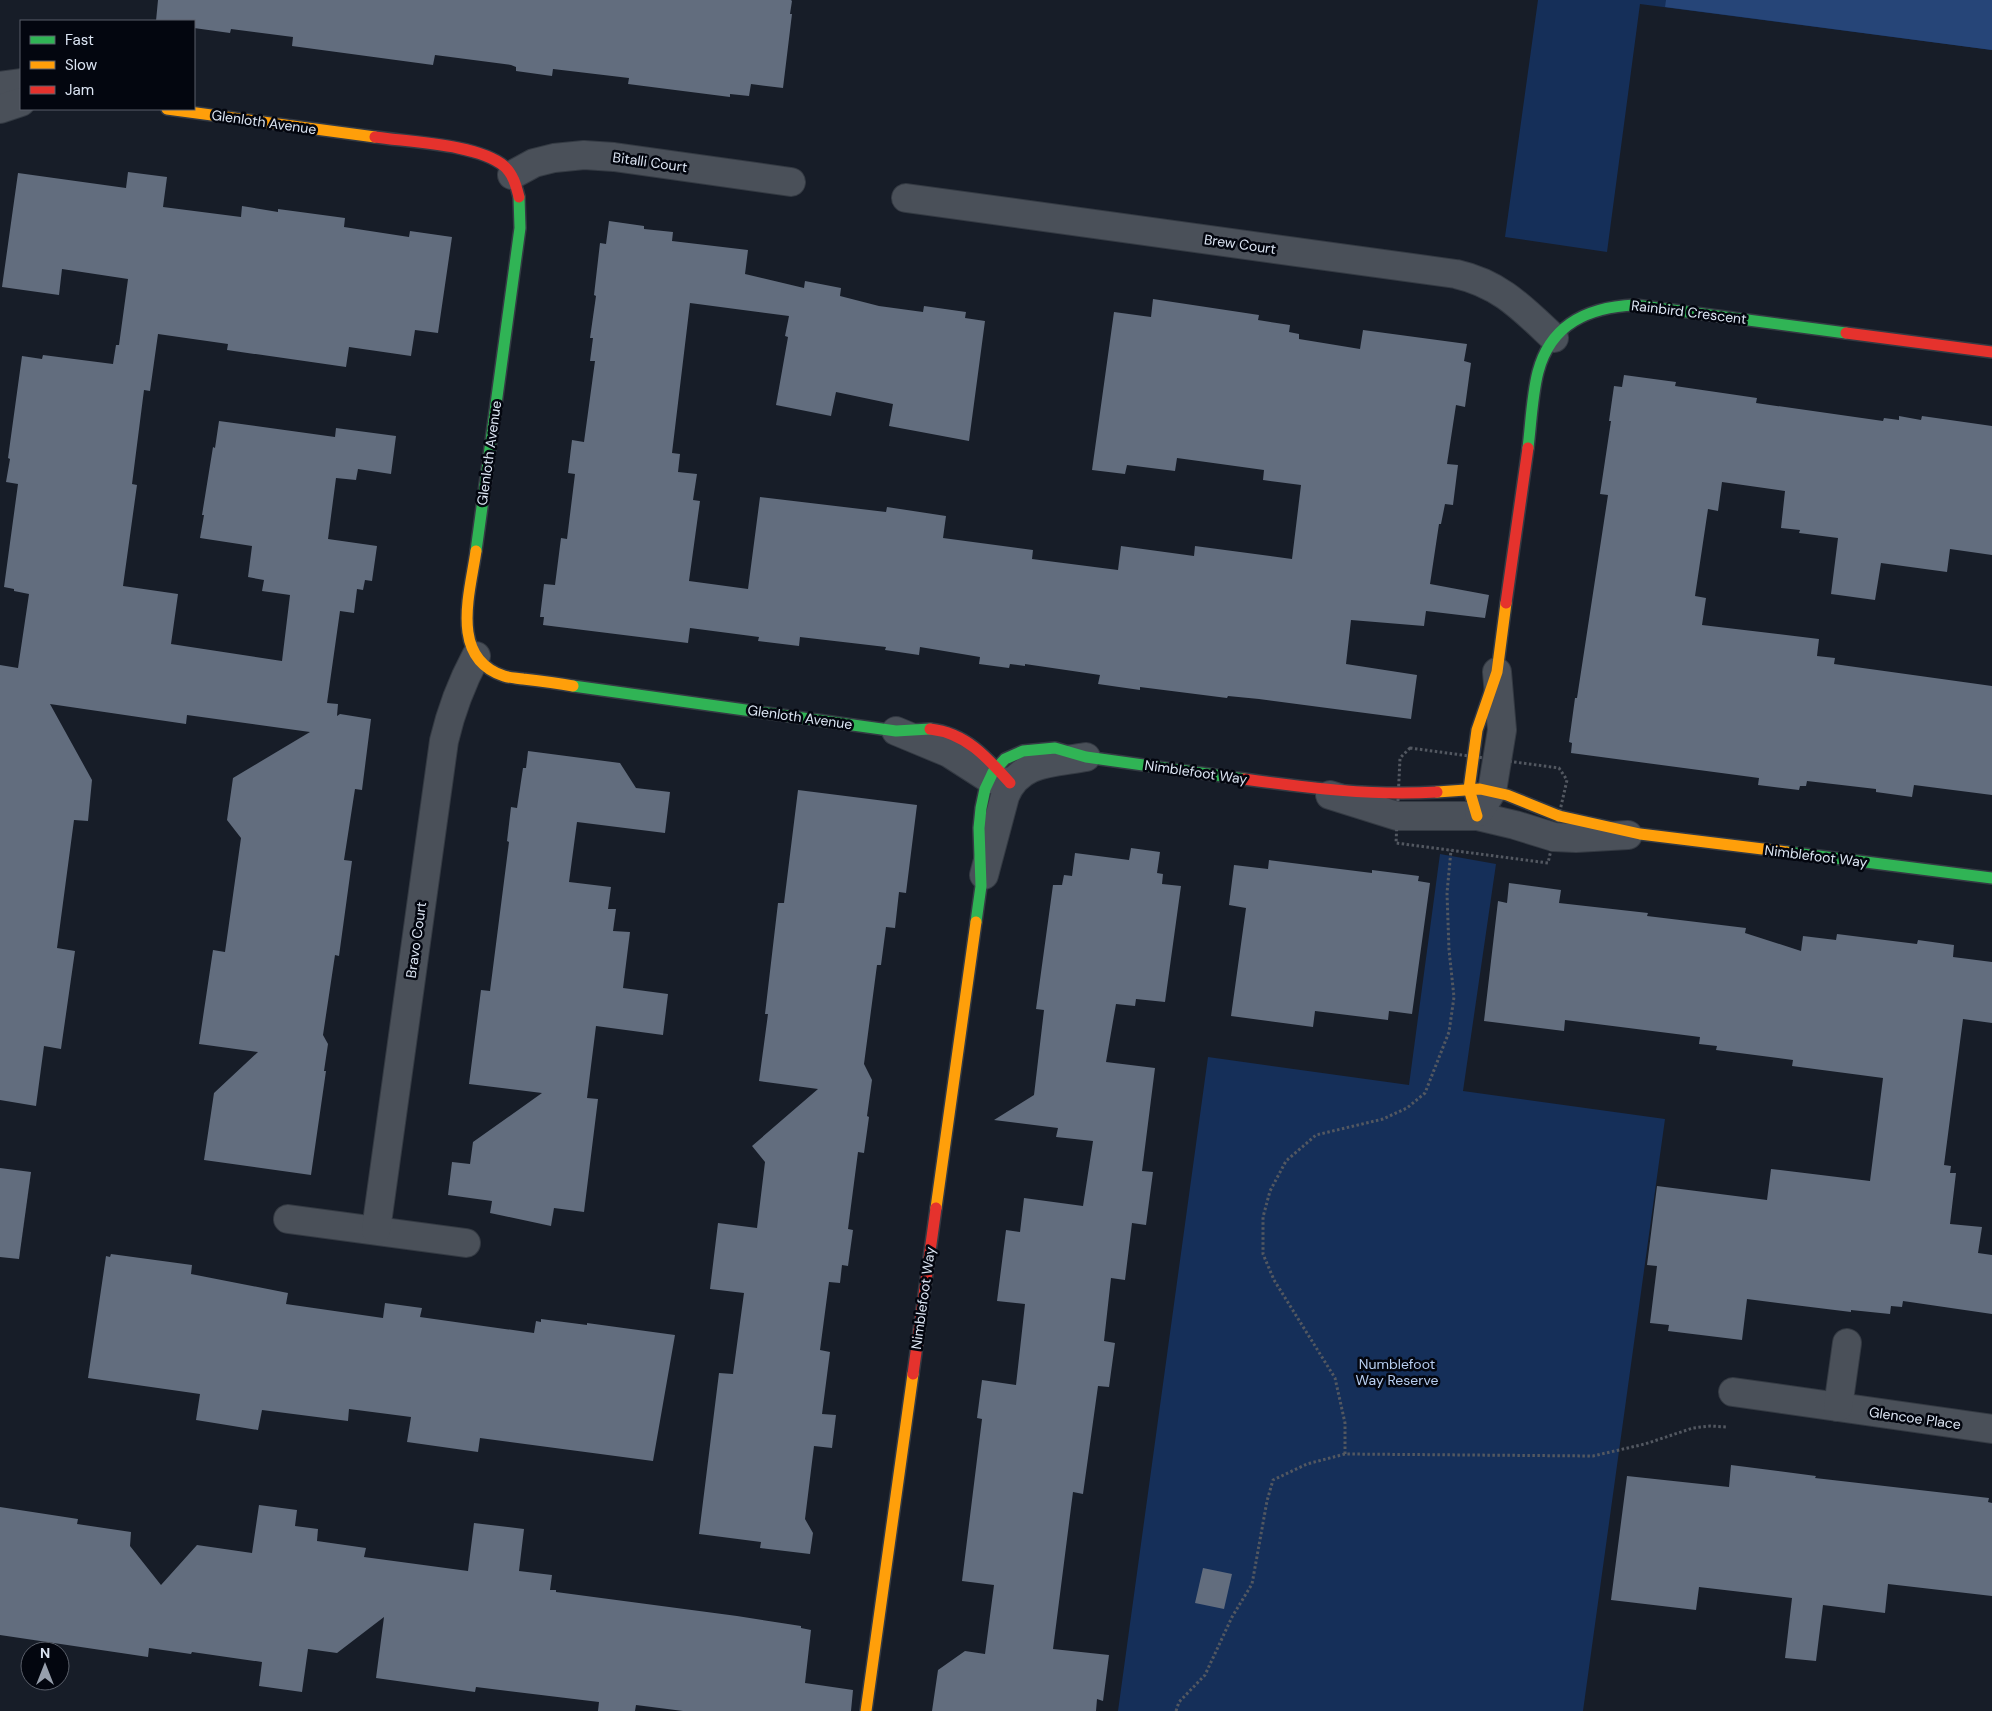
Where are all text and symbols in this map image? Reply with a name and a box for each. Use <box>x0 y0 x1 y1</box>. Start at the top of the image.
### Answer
legend <box>20 20 195 110</box>
text: Fast <box>65 30 94 50</box>
text: Slow <box>65 55 98 75</box>
text: Jam <box>65 80 94 100</box>
street label: Glenloth Avenue <box>210 106 318 138</box>
street label: Bitalli Court <box>611 148 689 176</box>
street label: Brew Court <box>1203 230 1277 258</box>
street label: Rainbird Crescent <box>1630 296 1748 328</box>
street label: Glenloth Avenue <box>473 399 505 507</box>
street label: Glenloth Avenue <box>746 701 854 733</box>
street label: Nimblefoot Way <box>1144 756 1249 788</box>
street label: Nimblefoot Way <box>1764 841 1869 871</box>
street label: Bravo Court <box>402 901 430 979</box>
street label: Nimblefoot Way <box>907 1245 939 1350</box>
park label: Numblefoot Way Reserve <box>1356 1355 1438 1389</box>
street label: Glencoe Place <box>1868 1403 1962 1433</box>
north arrow <box>20 1641 70 1691</box>
text: N <box>40 1644 50 1662</box>

